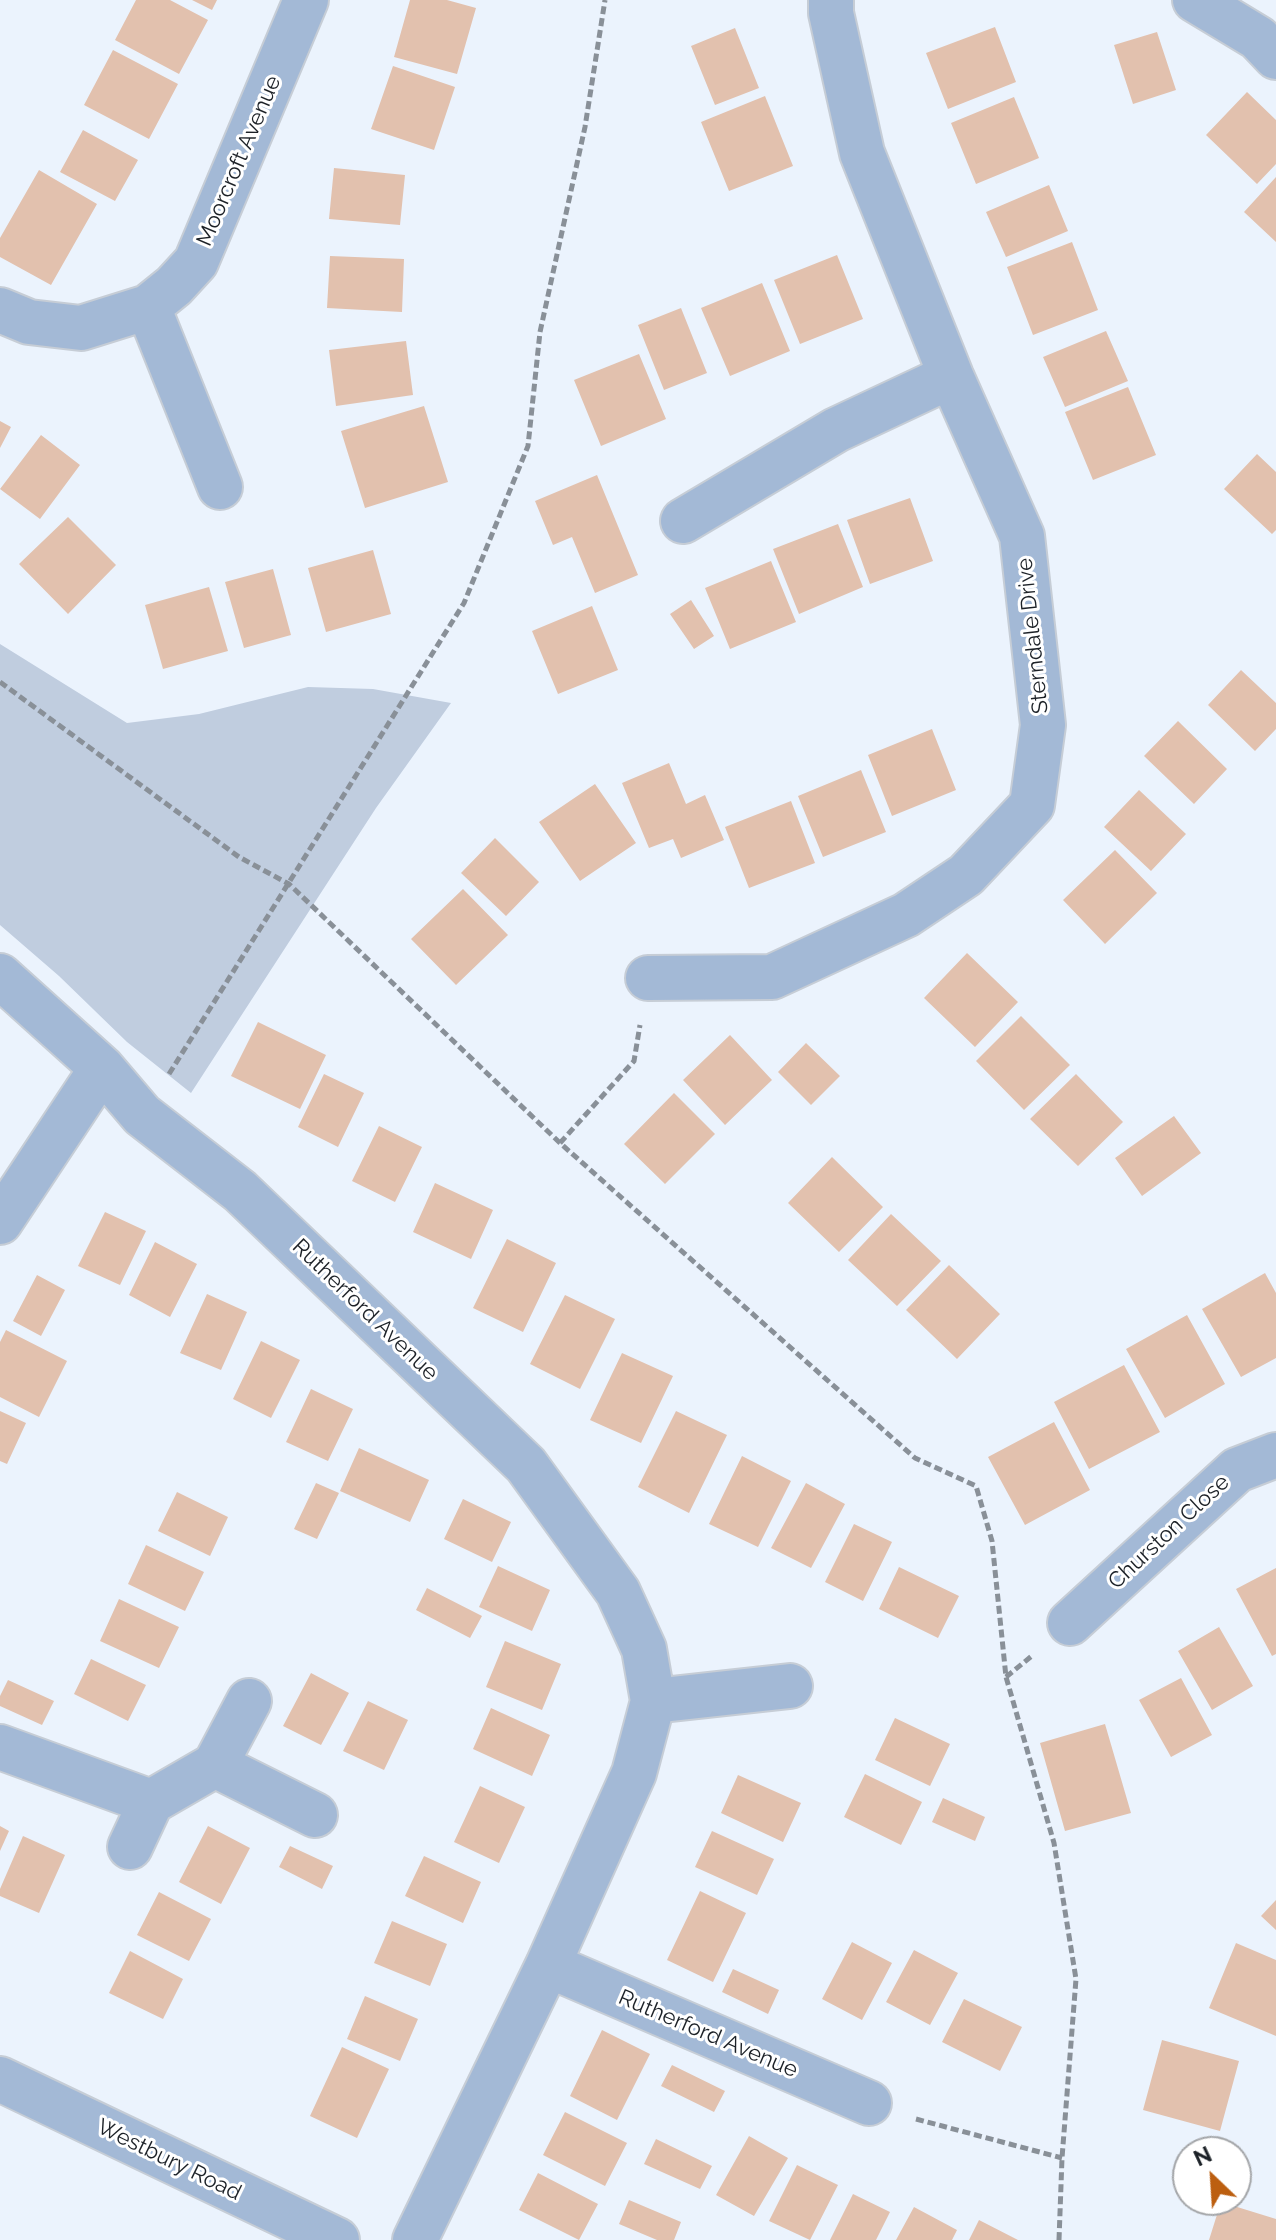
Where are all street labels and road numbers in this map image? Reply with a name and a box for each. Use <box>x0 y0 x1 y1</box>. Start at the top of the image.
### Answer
street label: Moorcroft Avenue <box>191 72 287 250</box>
street label: Sterndale Drive <box>1012 557 1054 715</box>
street label: Rutherford Avenue <box>287 1234 443 1386</box>
street label: Churston Close <box>1103 1469 1235 1595</box>
street label: Rutherford Avenue <box>614 1984 802 2084</box>
street label: Westbury Road <box>93 2114 245 2206</box>

